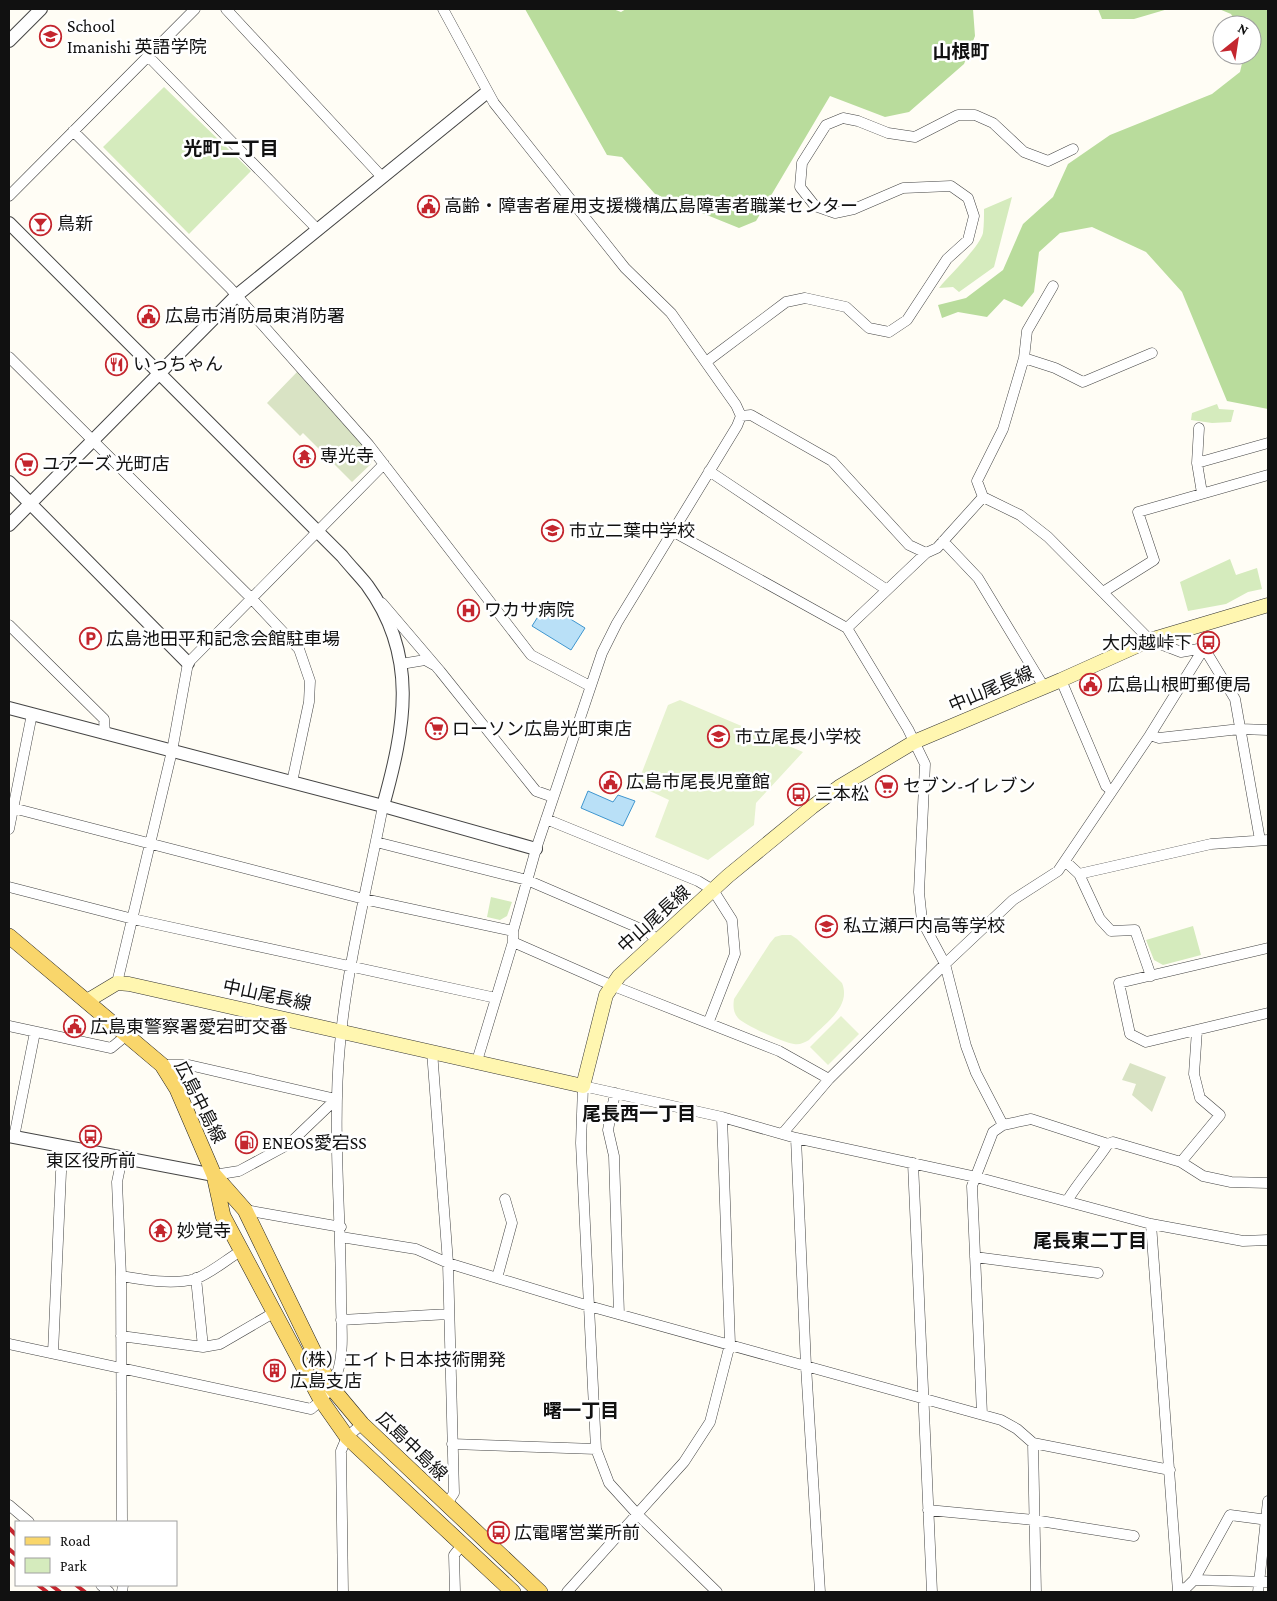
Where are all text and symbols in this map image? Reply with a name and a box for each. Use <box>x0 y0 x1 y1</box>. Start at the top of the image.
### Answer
north arrow <box>1212 15 1262 65</box>
place label: School Imanishi 英語学院 <box>67 16 206 57</box>
text: N <box>1235 19 1252 38</box>
school or university icon: School Imanishi 英語学院 <box>39 24 63 48</box>
district label: 山根町 <box>932 41 990 62</box>
district label: 光町二丁目 <box>183 138 279 159</box>
public building icon: 高齢・障害者雇用支援機構広島障害者職業センター <box>416 194 440 218</box>
place label: 高齢・障害者雇用支援機構広島障害者職業センター <box>444 196 858 216</box>
bar icon: 鳥新 <box>29 212 53 236</box>
place label: 鳥新 <box>57 214 93 234</box>
public building icon: 広島市消防局東消防署 <box>137 304 161 328</box>
place label: 広島市消防局東消防署 <box>165 306 345 326</box>
restaurant icon: いっちゃん <box>105 352 129 376</box>
place label: いっちゃん <box>133 354 223 374</box>
temple icon: 専光寺 <box>292 444 316 468</box>
place label: 専光寺 <box>320 446 374 466</box>
supermarket icon: ユアーズ 光町店 <box>14 452 38 476</box>
place label: ユアーズ 光町店 <box>42 454 169 474</box>
school or university icon: 市立二葉中学校 <box>541 519 565 543</box>
place label: 市立二葉中学校 <box>569 521 695 541</box>
hospital icon: ワカサ病院 <box>456 598 480 622</box>
place label: ワカサ病院 <box>484 600 574 620</box>
parking icon: 広島池田平和記念会館駐車場 <box>78 627 102 651</box>
place label: 広島池田平和記念会館駐車場 <box>106 629 340 649</box>
bus stop icon: 大内越峠下 <box>1196 631 1220 655</box>
place label: 大内越峠下 <box>1102 633 1192 653</box>
street label: 中山尾長線 <box>946 662 1036 716</box>
public building icon: 広島山根町郵便局 <box>1079 673 1103 697</box>
place label: 広島山根町郵便局 <box>1107 675 1251 695</box>
supermarket icon: ローソン広島光町東店 <box>424 717 448 741</box>
place label: ローソン広島光町東店 <box>452 719 632 739</box>
school or university icon: 市立尾長小学校 <box>707 725 731 749</box>
place label: 市立尾長小学校 <box>735 727 861 747</box>
public building icon: 広島市尾長児童館 <box>598 770 622 794</box>
place label: 広島市尾長児童館 <box>626 772 770 792</box>
supermarket icon: セブン-イレブン <box>875 774 899 798</box>
place label: セブン-イレブン <box>903 776 1036 796</box>
bus stop icon: 三本松 <box>787 782 811 806</box>
place label: 三本松 <box>815 784 869 804</box>
street label: 中山尾長線 <box>614 881 694 957</box>
school or university icon: 私立瀬戸内高等学校 <box>815 914 839 938</box>
place label: 私立瀬戸内高等学校 <box>843 916 1005 936</box>
street label: 中山尾長線 <box>221 976 313 1014</box>
public building icon: 広島東警察署愛宕町交番 <box>62 1015 86 1039</box>
place label: 広島東警察署愛宕町交番 <box>90 1017 288 1037</box>
street label: 広島中島線 <box>171 1057 229 1147</box>
district label: 尾長西一丁目 <box>582 1103 696 1124</box>
bus stop icon: 東区役所前 <box>79 1124 103 1148</box>
fuel station icon: ENEOS愛宕SS <box>234 1131 258 1155</box>
place label: ENEOS愛宕SS <box>262 1133 367 1153</box>
place label: 東区役所前 <box>46 1151 136 1171</box>
temple icon: 妙覚寺 <box>149 1219 173 1243</box>
place label: 妙覚寺 <box>177 1221 231 1241</box>
district label: 尾長東二丁目 <box>1033 1230 1147 1251</box>
place label: （株）エイト日本技術開発 広島支店 <box>290 1350 506 1391</box>
building icon: （株）エイト日本技術開発 広島支店 <box>262 1358 286 1382</box>
district label: 曙一丁目 <box>543 1400 619 1421</box>
street label: 広島中島線 <box>373 1408 451 1484</box>
legend <box>15 1521 178 1586</box>
bus stop icon: 広電曙営業所前 <box>486 1521 510 1545</box>
place label: 広電曙営業所前 <box>514 1523 640 1543</box>
text: Road <box>60 1533 91 1549</box>
text: Park <box>60 1558 87 1574</box>

